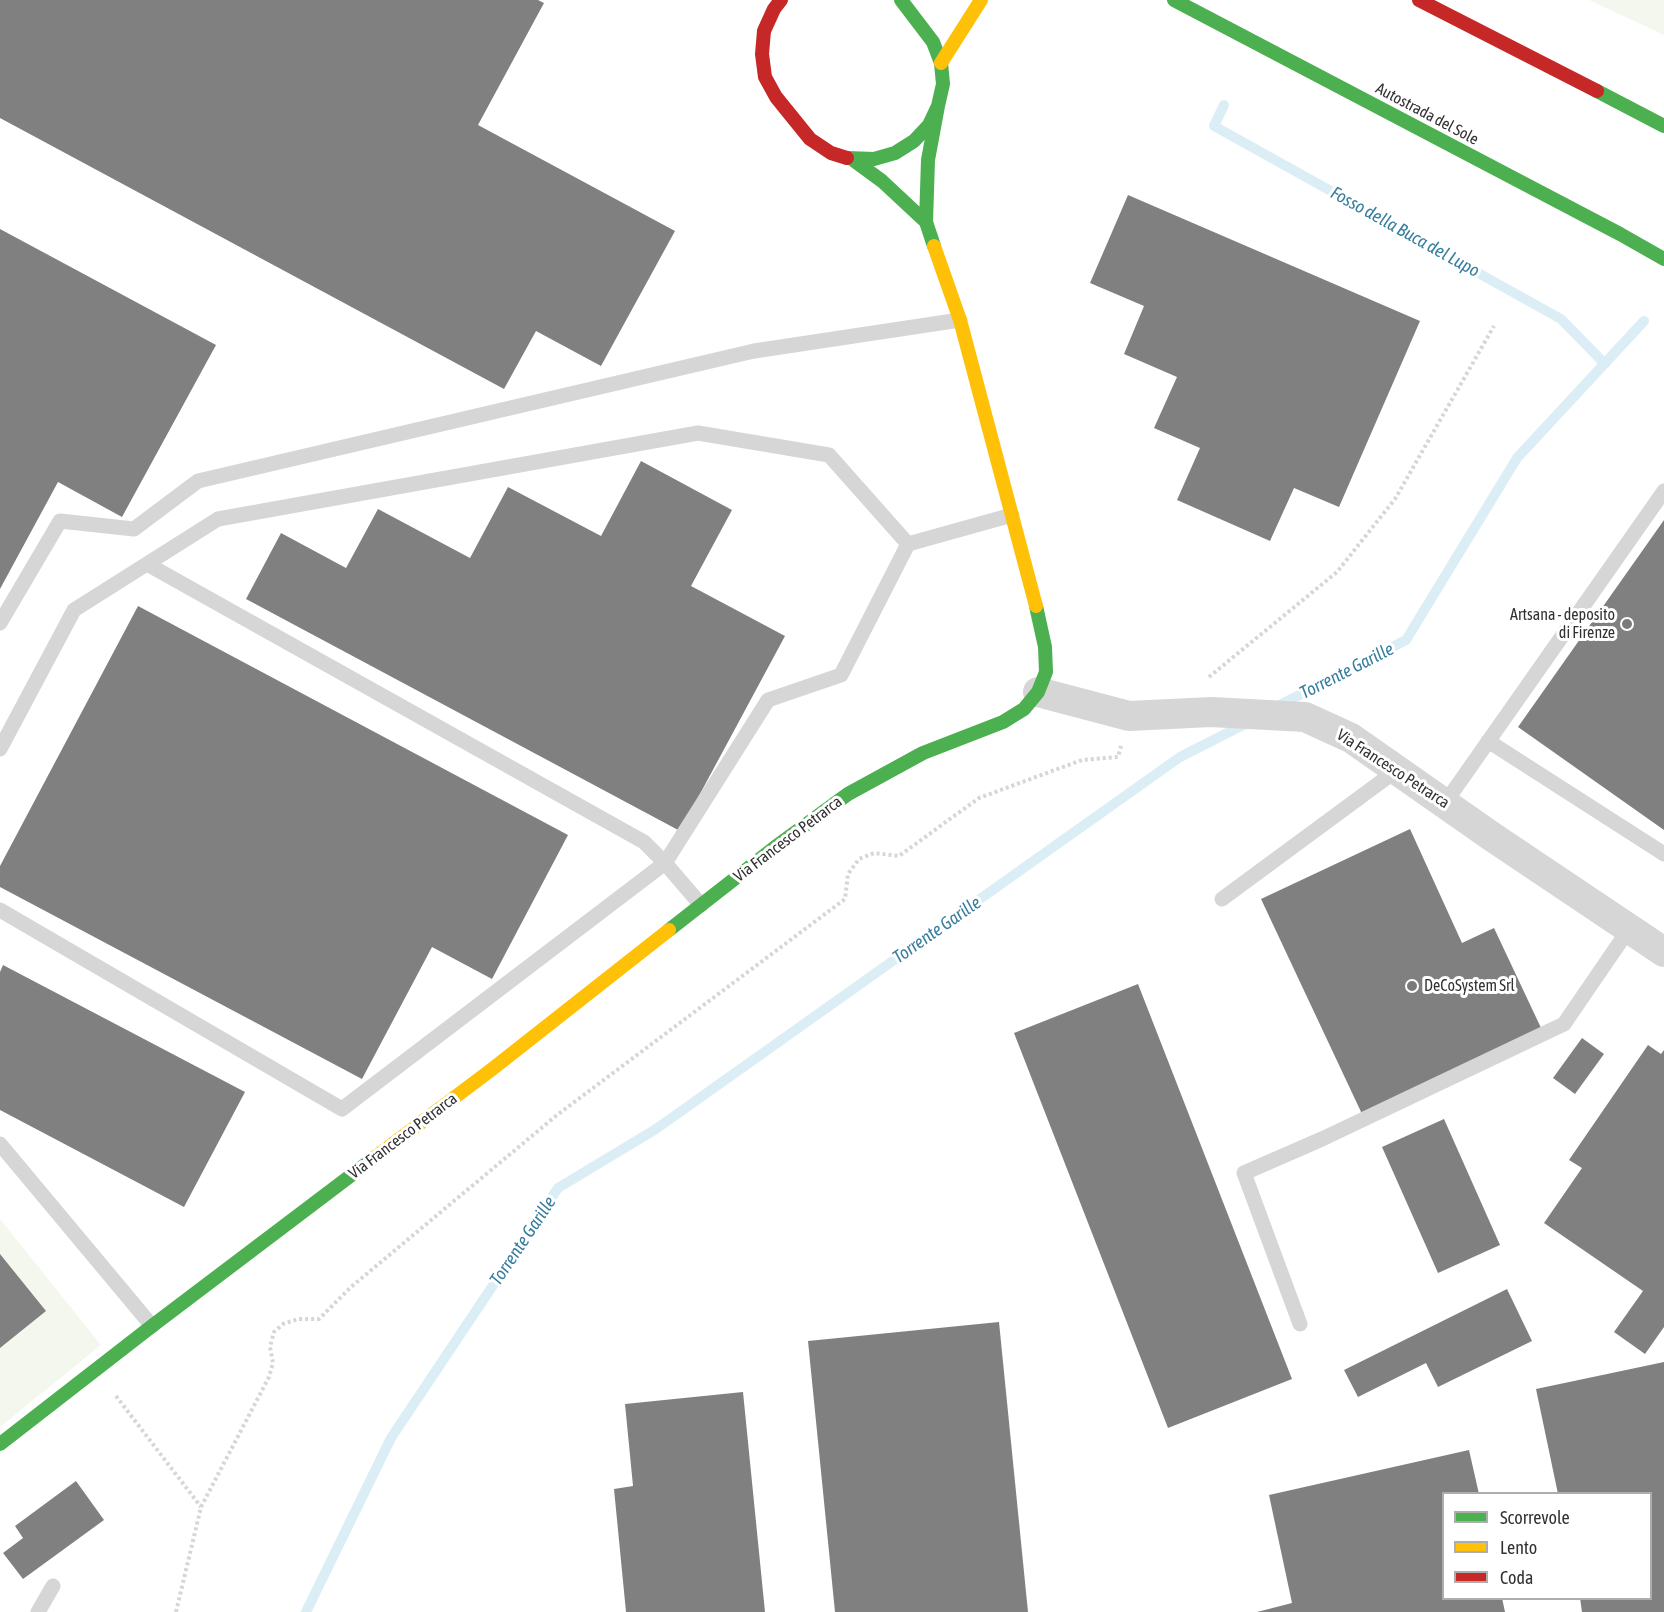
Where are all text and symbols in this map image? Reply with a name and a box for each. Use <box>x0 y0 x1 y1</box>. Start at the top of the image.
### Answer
street label: Autostrada del Sole <box>1372 79 1482 149</box>
water label: Fosso della Buca del Lupo <box>1327 182 1483 282</box>
place label: Artsana - deposito di Firenze <box>1510 605 1615 643</box>
marker: Artsana - deposito di Firenze <box>1620 617 1634 631</box>
water label: Torrente Garille <box>1296 638 1398 704</box>
street label: Via Francesco Petrarca <box>1333 725 1453 813</box>
street label: Via Francesco Petrarca <box>730 792 846 886</box>
water label: Torrente Garille <box>889 892 985 968</box>
place label: DeCoSystem Srl <box>1424 976 1515 996</box>
marker: DeCoSystem Srl <box>1405 979 1419 993</box>
street label: Via Francesco Petrarca <box>345 1089 461 1183</box>
water label: Torrente Garille <box>485 1192 561 1290</box>
legend <box>1442 1492 1652 1600</box>
text: Scorrevole <box>1500 1507 1570 1528</box>
text: Lento <box>1500 1537 1537 1558</box>
text: Coda <box>1500 1567 1533 1588</box>

